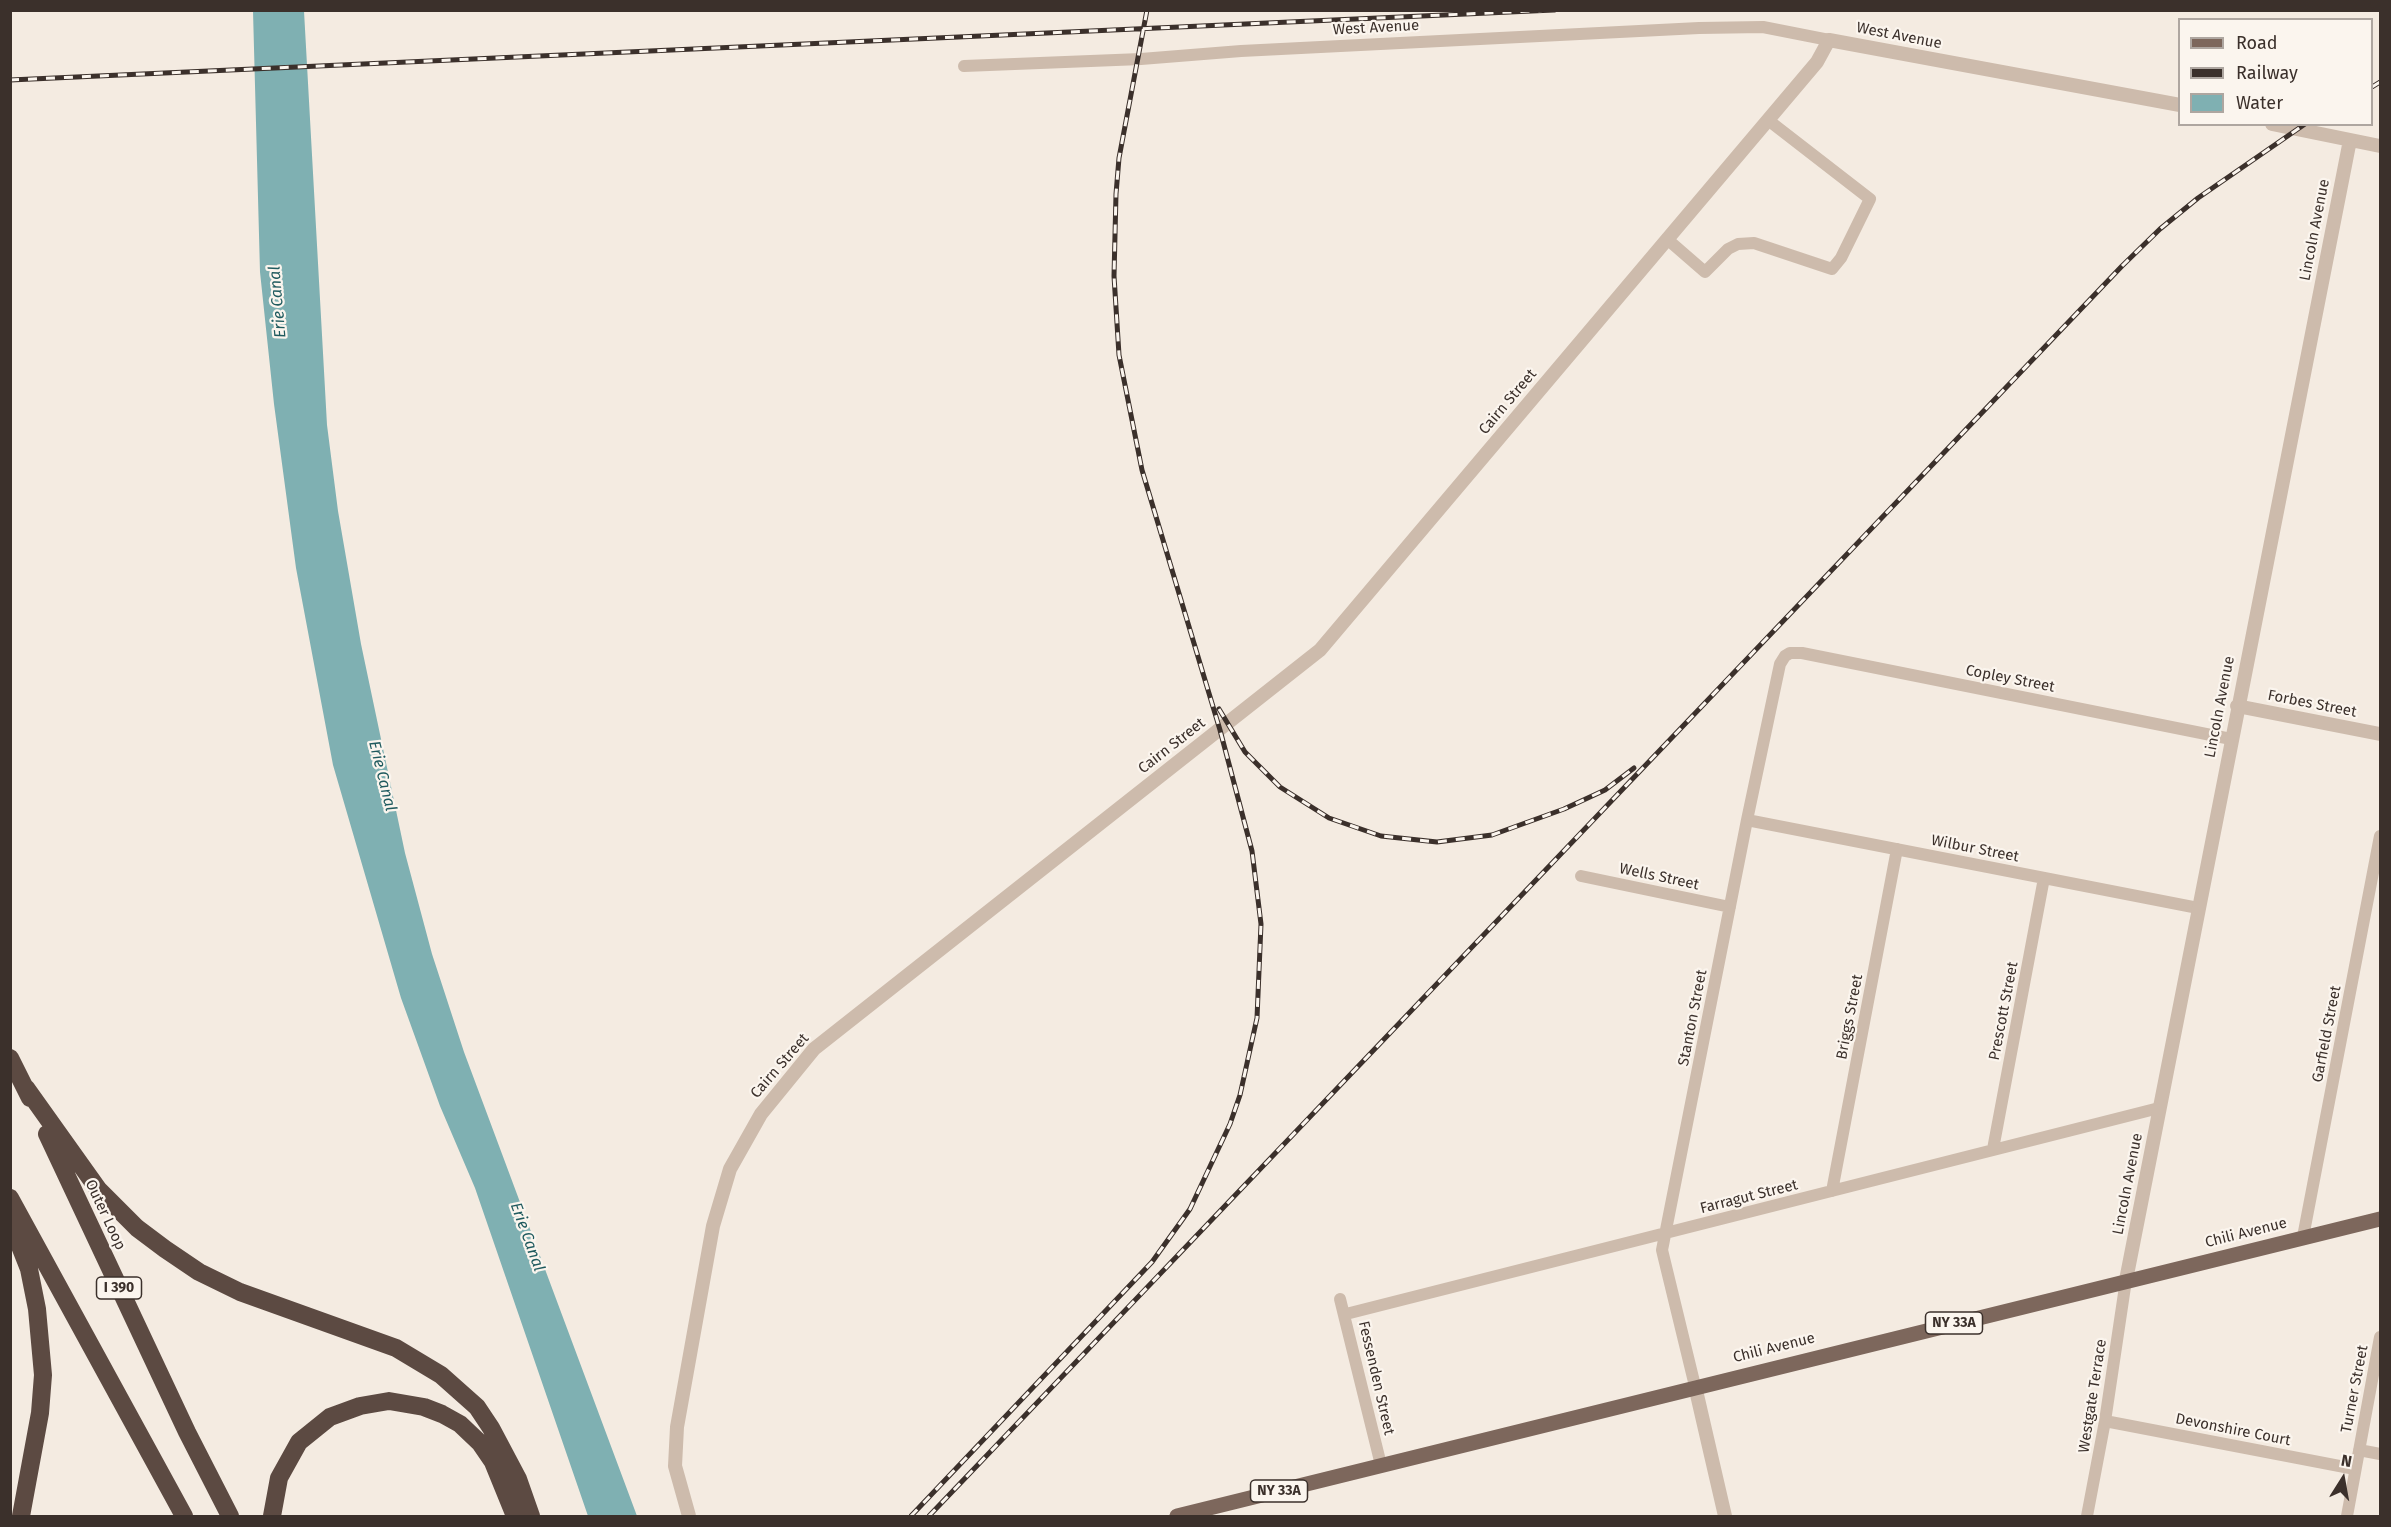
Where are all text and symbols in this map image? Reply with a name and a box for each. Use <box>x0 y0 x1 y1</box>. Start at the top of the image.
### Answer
street label: West Avenue <box>1332 17 1420 39</box>
legend <box>2178 18 2373 126</box>
street label: West Avenue <box>1855 19 1943 53</box>
text: Road <box>2236 32 2278 54</box>
text: Railway <box>2236 62 2298 84</box>
text: Water <box>2236 92 2283 114</box>
street label: Lincoln Avenue <box>2296 178 2334 282</box>
water label: Erie Canal <box>265 265 291 339</box>
street label: Cairn Street <box>1475 366 1541 438</box>
street label: Lincoln Avenue <box>2201 655 2239 759</box>
street label: Copley Street <box>1964 662 2056 696</box>
street label: Forbes Street <box>2266 687 2358 721</box>
street label: Cairn Street <box>1135 714 1209 778</box>
water label: Erie Canal <box>364 739 400 813</box>
street label: Wilbur Street <box>1930 832 2020 866</box>
street label: Wells Street <box>1618 860 1700 894</box>
street label: Prescott Street <box>1986 960 2022 1062</box>
street label: Stanton Street <box>1675 968 1711 1068</box>
street label: Briggs Street <box>1833 973 1867 1061</box>
street label: Garfield Street <box>2309 984 2345 1084</box>
street label: Cairn Street <box>747 1030 813 1102</box>
street label: Lincoln Avenue <box>2109 1132 2147 1236</box>
street label: Farragut Street <box>1698 1176 1800 1218</box>
street label: Outer Loop <box>81 1177 129 1253</box>
water label: Erie Canal <box>506 1200 548 1274</box>
street label: Chili Avenue <box>2203 1214 2289 1252</box>
road number: I 390 <box>96 1277 142 1299</box>
road number: NY 33A <box>1926 1312 1982 1334</box>
street label: Fessenden Street <box>1354 1319 1398 1437</box>
street label: Chili Avenue <box>1731 1329 1817 1367</box>
street label: Westgate Terrace <box>2075 1338 2111 1454</box>
street label: Turner Street <box>2338 1344 2372 1434</box>
street label: Devonshire Court <box>2174 1410 2292 1450</box>
north arrow <box>2313 1449 2373 1509</box>
text: N <box>2340 1451 2354 1471</box>
road number: NY 33A <box>1250 1480 1308 1502</box>

